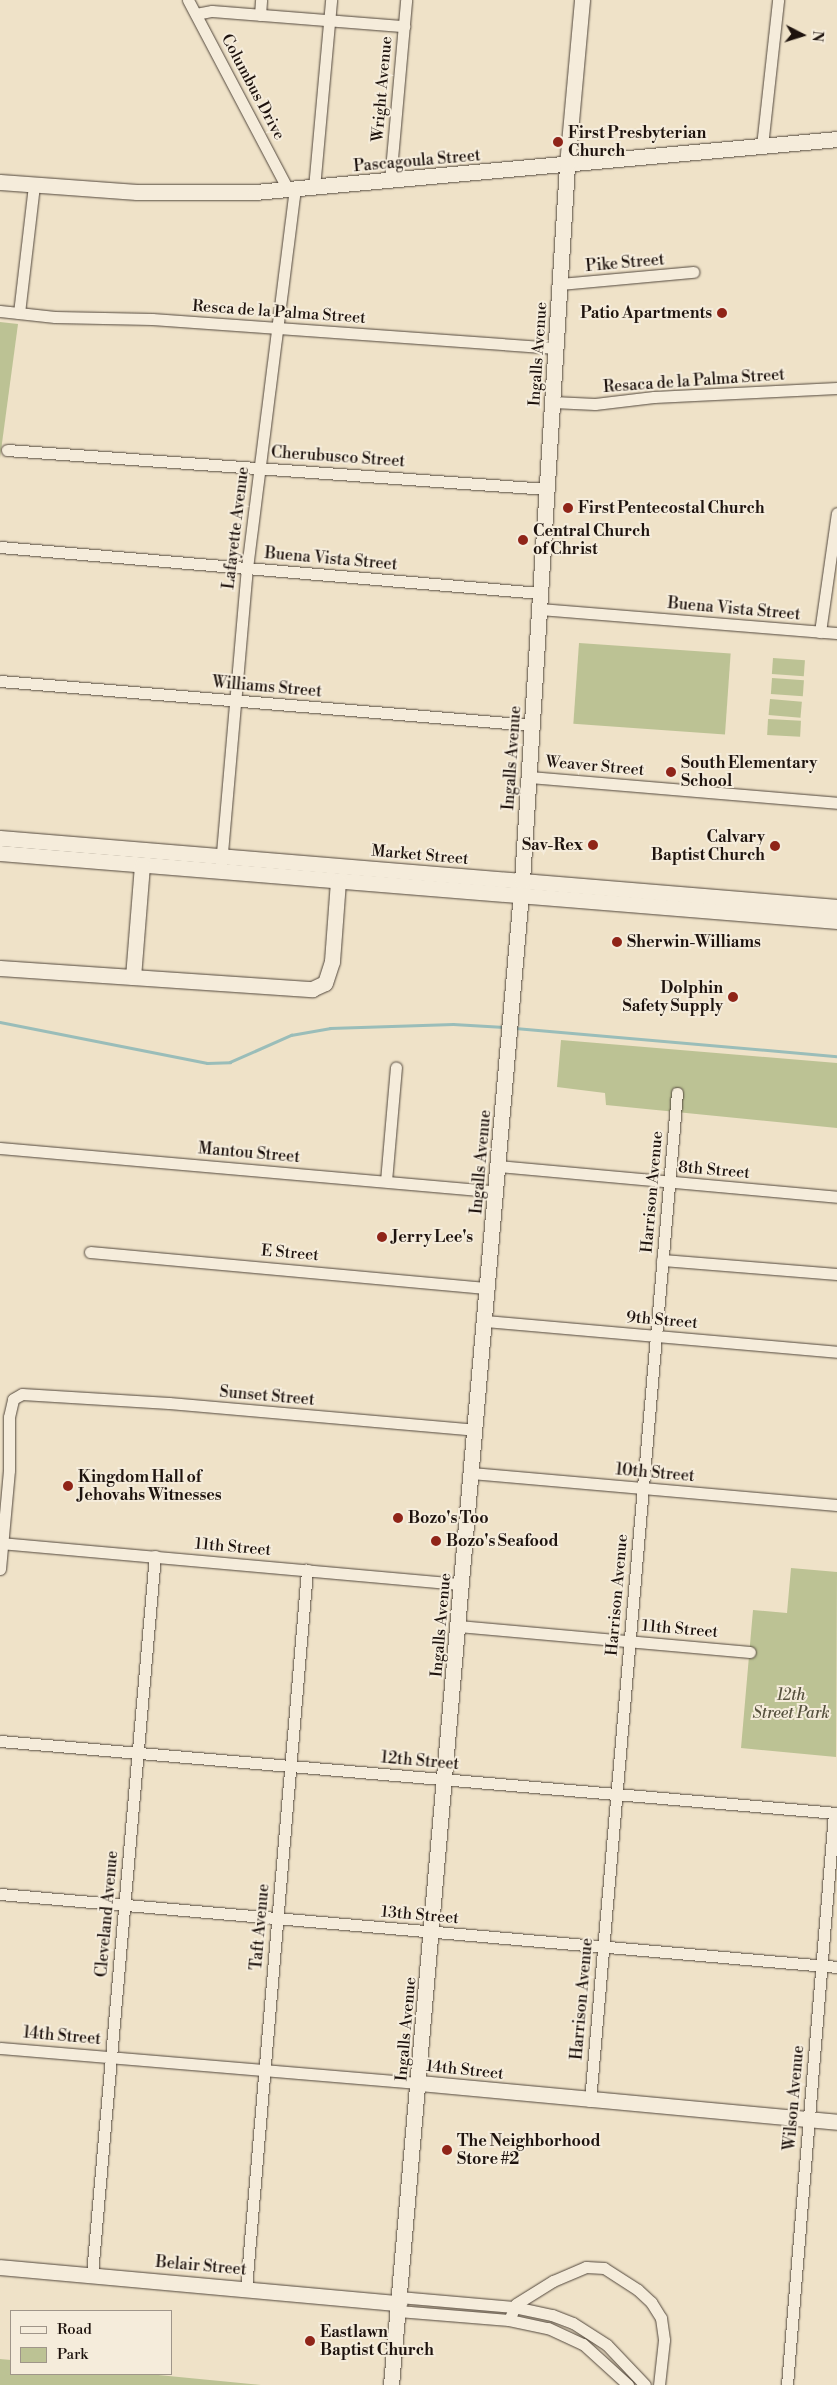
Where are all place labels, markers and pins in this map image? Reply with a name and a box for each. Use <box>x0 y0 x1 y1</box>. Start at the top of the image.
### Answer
place label: First Presbyterian Church <box>568 123 706 161</box>
marker: First Presbyterian Church <box>552 136 564 148</box>
place label: Patio Apartments <box>580 303 712 323</box>
marker: Patio Apartments <box>716 307 728 319</box>
place label: First Pentecostal Church <box>578 498 765 518</box>
marker: First Pentecostal Church <box>562 502 574 514</box>
place label: Central Church of Christ <box>533 521 650 559</box>
marker: Central Church of Christ <box>517 534 529 546</box>
place label: South Elementary School <box>681 753 817 791</box>
marker: South Elementary School <box>665 766 677 778</box>
place label: Calvary Baptist Church <box>651 827 765 865</box>
place label: Sav-Rex <box>522 835 583 855</box>
marker: Sav-Rex <box>587 839 599 851</box>
marker: Calvary Baptist Church <box>769 840 781 852</box>
place label: Sherwin-Williams <box>627 932 761 952</box>
marker: Sherwin-Williams <box>611 936 623 948</box>
place label: Dolphin Safety Supply <box>623 978 723 1016</box>
marker: Dolphin Safety Supply <box>727 991 739 1003</box>
place label: Jerry Lee's <box>392 1227 473 1247</box>
marker: Jerry Lee's <box>376 1231 388 1243</box>
place label: Kingdom Hall of Jehovahs Witnesses <box>78 1467 222 1505</box>
marker: Kingdom Hall of Jehovahs Witnesses <box>62 1480 74 1492</box>
place label: Bozo's Too <box>408 1508 489 1528</box>
marker: Bozo's Too <box>392 1512 404 1524</box>
place label: Bozo's Seafood <box>446 1531 559 1551</box>
marker: Bozo's Seafood <box>430 1535 442 1547</box>
place label: The Neighborhood Store #2 <box>457 2131 600 2169</box>
marker: The Neighborhood Store #2 <box>441 2144 453 2156</box>
place label: Eastlawn Baptist Church <box>320 2322 434 2360</box>
marker: Eastlawn Baptist Church <box>304 2335 316 2347</box>

